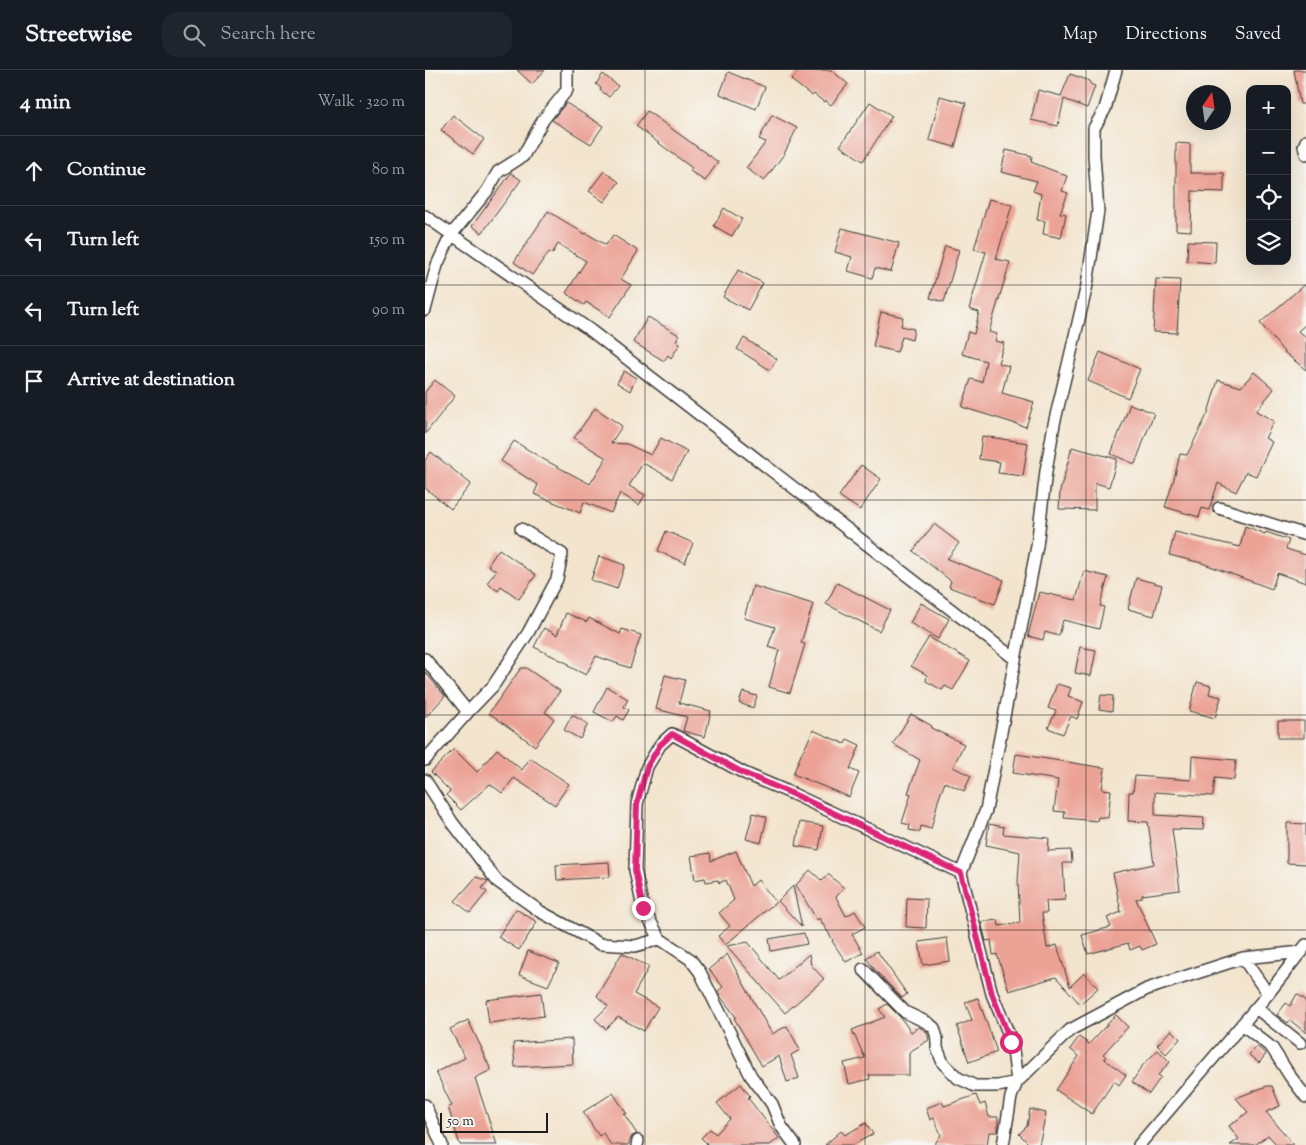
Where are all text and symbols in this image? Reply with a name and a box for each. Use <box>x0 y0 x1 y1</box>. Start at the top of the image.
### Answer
search box <box>162 12 512 57</box>
text: Streetwise <box>25 18 132 52</box>
icon: search <box>180 21 208 49</box>
text: Search here <box>220 21 316 48</box>
text: Map <box>1063 22 1098 48</box>
text: Directions <box>1126 22 1207 48</box>
text: Saved <box>1235 22 1281 48</box>
north arrow <box>1186 85 1231 130</box>
map controls <box>1246 85 1291 265</box>
button: + <box>1246 85 1291 130</box>
text: 4 min <box>20 88 71 118</box>
text: Walk · 320 m <box>318 91 405 114</box>
button: − <box>1246 130 1291 175</box>
icon: ahead <box>20 157 48 185</box>
text: Continue <box>67 157 146 184</box>
text: 80 m <box>372 159 405 182</box>
button: locate <box>1246 175 1291 220</box>
button: layers <box>1246 220 1291 265</box>
icon: left <box>20 227 48 255</box>
text: Turn left <box>67 227 139 254</box>
text: 150 m <box>369 229 405 252</box>
icon: left <box>20 297 48 325</box>
text: Turn left <box>67 297 139 324</box>
text: 90 m <box>372 299 405 322</box>
icon: arrive <box>20 367 48 395</box>
text: Arrive at destination <box>67 367 235 394</box>
route end <box>632 897 655 920</box>
route start <box>1000 1031 1023 1054</box>
scale bar <box>440 1110 547 1133</box>
text: 50 m <box>447 1112 474 1132</box>

